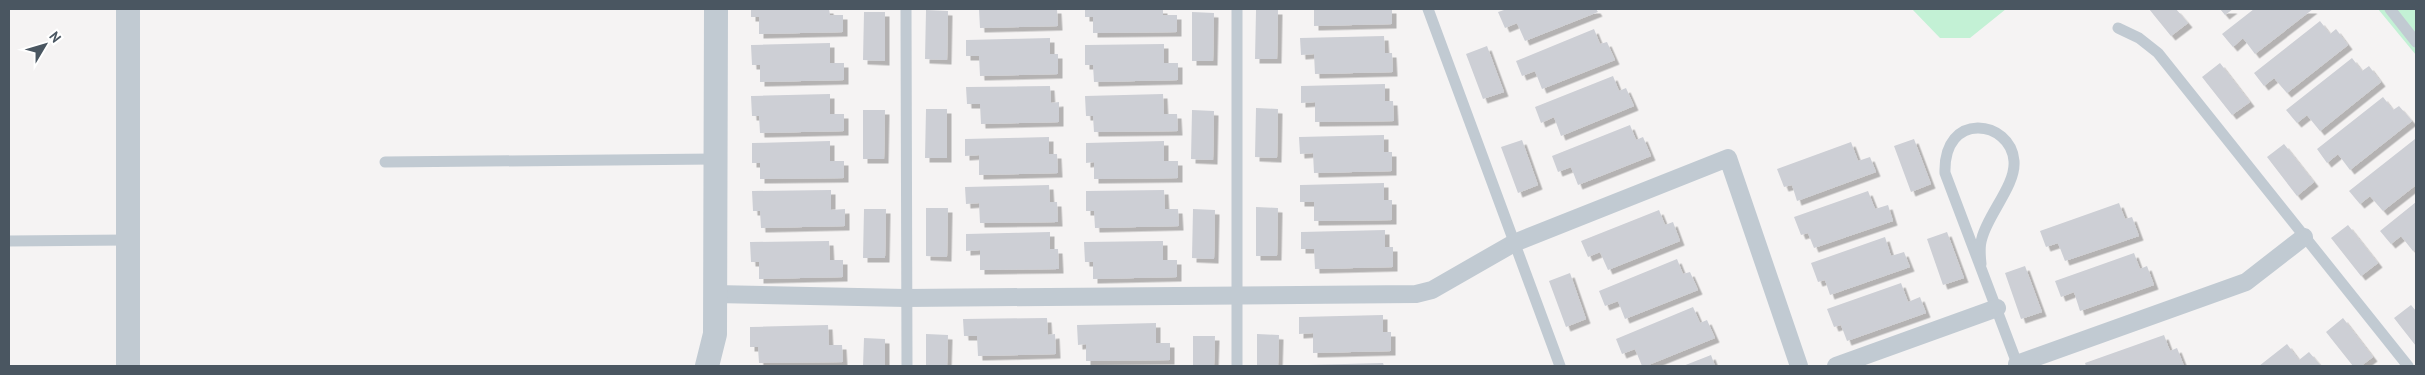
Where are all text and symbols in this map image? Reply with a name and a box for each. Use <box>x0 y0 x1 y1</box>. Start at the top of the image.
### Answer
north arrow <box>20 20 70 70</box>
text: N <box>45 28 65 46</box>

